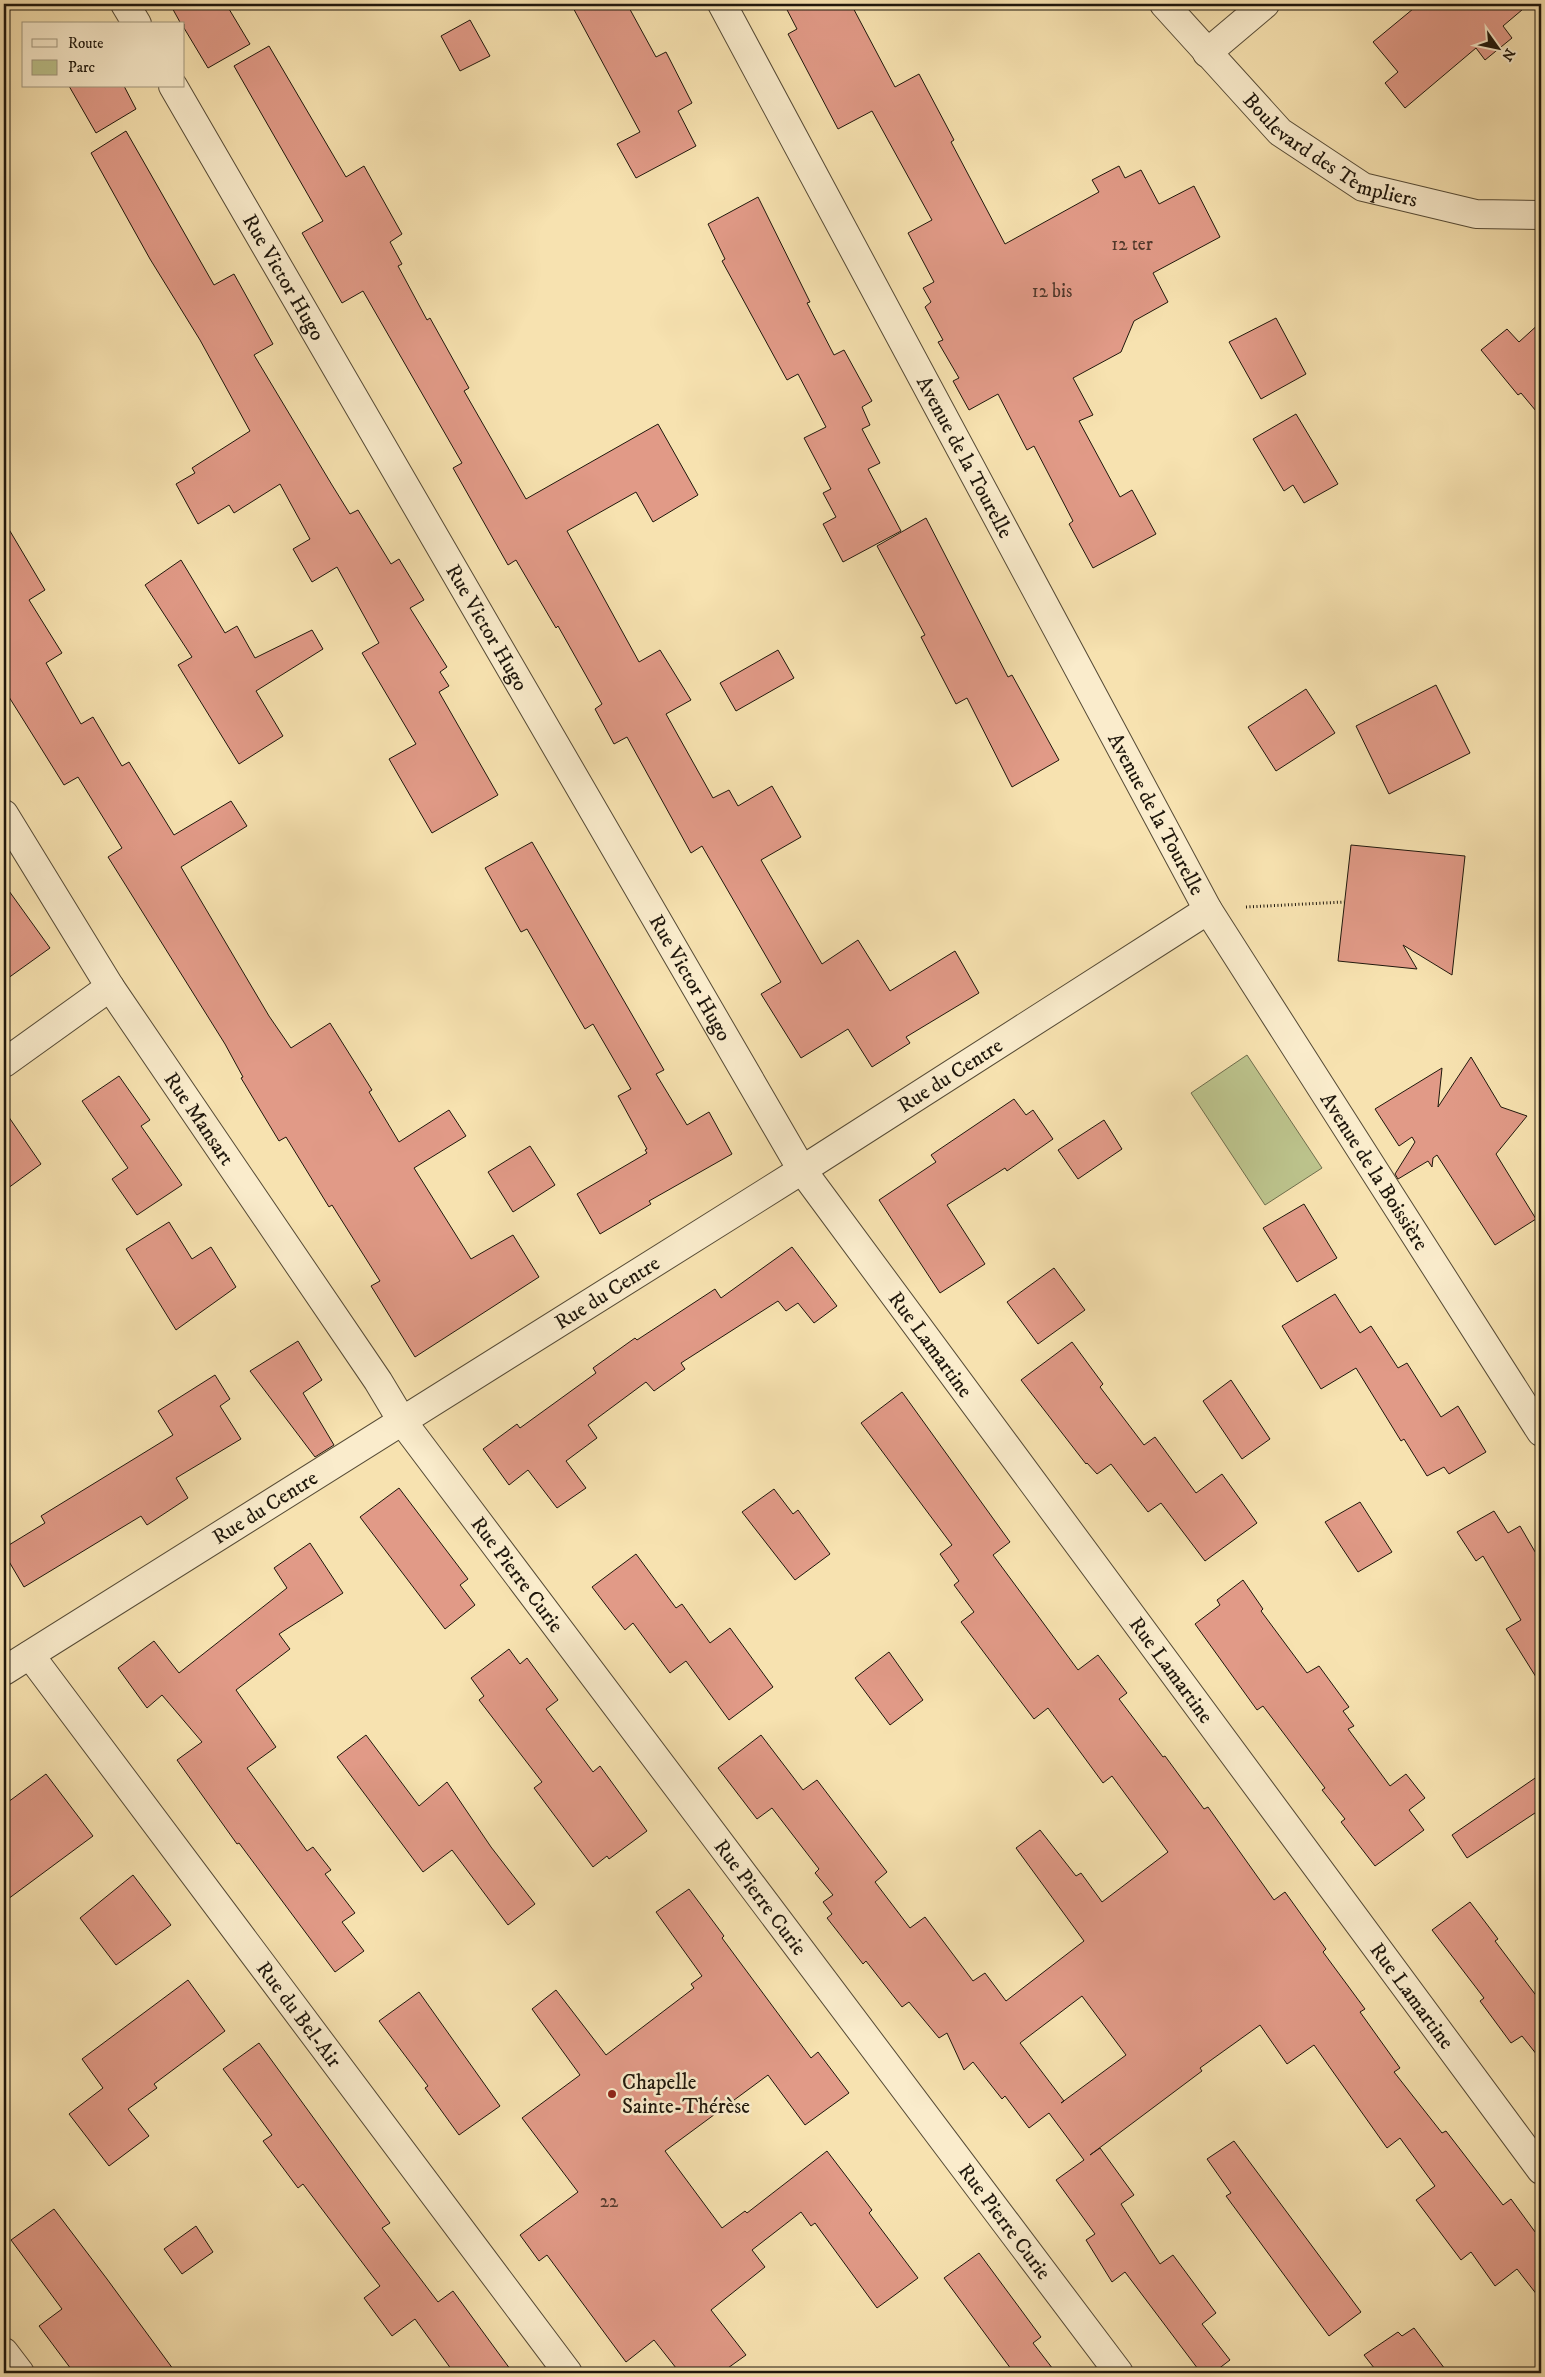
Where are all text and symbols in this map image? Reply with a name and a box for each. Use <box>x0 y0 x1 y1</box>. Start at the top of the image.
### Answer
legend <box>22 22 185 88</box>
north arrow <box>1472 22 1522 72</box>
text: Route <box>68 34 103 53</box>
text: N <box>1497 45 1519 65</box>
text: Parc <box>68 58 96 77</box>
street label: Boulevard des Templiers <box>1237 88 1420 214</box>
street label: Rue Victor Hugo <box>236 210 330 346</box>
house number: 12 ter <box>1111 233 1153 256</box>
house number: 12 bis <box>1032 280 1072 303</box>
street label: Avenue de la Tourelle <box>910 372 1018 543</box>
street label: Rue Victor Hugo <box>439 560 533 696</box>
street label: Avenue de la Tourelle <box>1101 729 1210 900</box>
street label: Rue Victor Hugo <box>643 910 736 1046</box>
street label: Rue du Centre <box>893 1033 1008 1119</box>
street label: Rue Mansart <box>158 1068 240 1171</box>
street label: Avenue de la Boissière <box>1314 1088 1434 1256</box>
street label: Rue du Centre <box>550 1250 665 1336</box>
street label: Rue Lamartine <box>882 1287 978 1403</box>
street label: Rue du Centre <box>208 1465 323 1551</box>
street label: Rue Pierre Curie <box>465 1512 569 1638</box>
street label: Rue Lamartine <box>1123 1612 1219 1729</box>
street label: Rue Pierre Curie <box>708 1834 812 1961</box>
street label: Rue Lamartine <box>1364 1938 1459 2055</box>
street label: Rue du Bel-Air <box>250 1957 347 2073</box>
place label: Chapelle Sainte-Thérèse <box>622 2070 750 2120</box>
marker: Chapelle Sainte-Thérèse <box>606 2088 618 2100</box>
street label: Rue Pierre Curie <box>952 2159 1056 2285</box>
house number: 22 <box>600 2190 619 2213</box>

